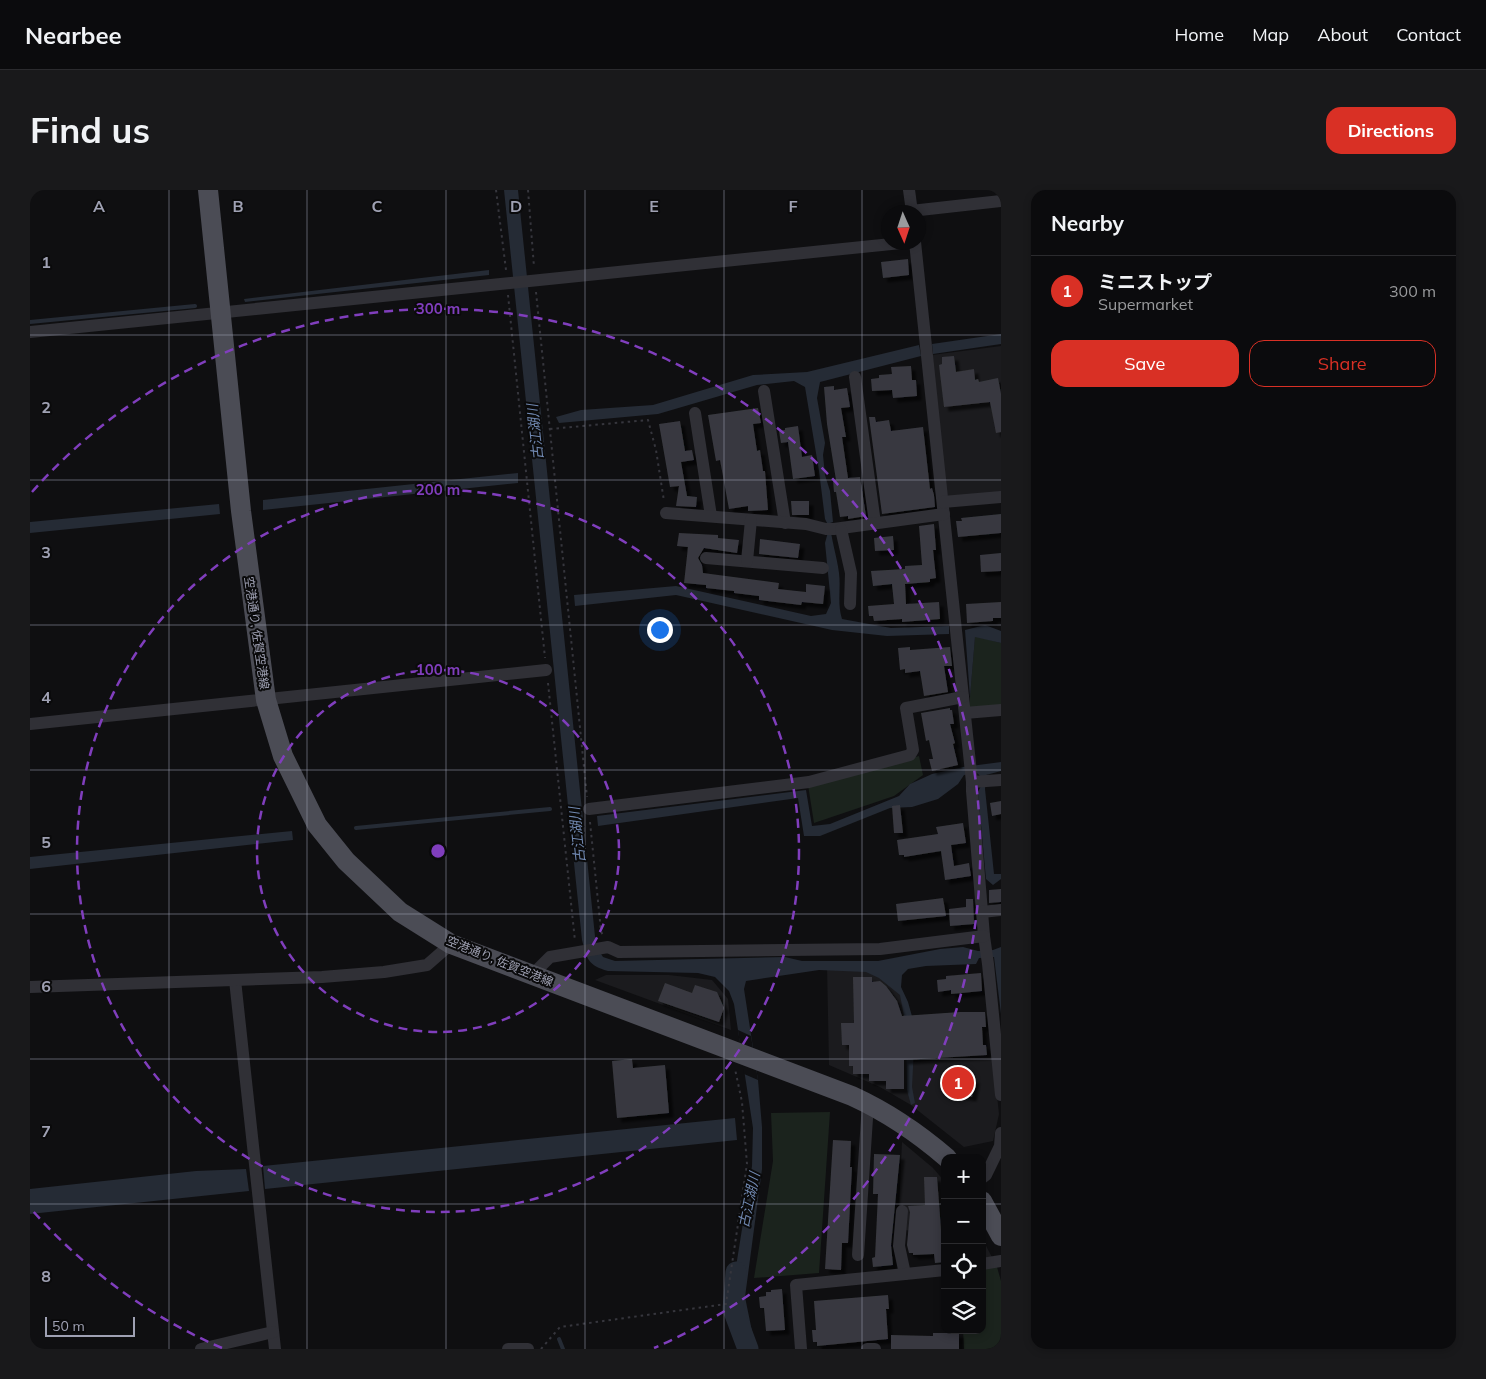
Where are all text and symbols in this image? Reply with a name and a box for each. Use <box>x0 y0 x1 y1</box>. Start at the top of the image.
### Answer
text: Nearbee <box>25 20 122 50</box>
text: Home <box>1174 23 1224 46</box>
text: Map <box>1252 23 1289 46</box>
text: About <box>1317 23 1368 46</box>
text: Contact <box>1396 23 1461 46</box>
button: Directions <box>1326 107 1456 154</box>
text: Find us <box>30 108 150 152</box>
text: A <box>93 196 105 216</box>
text: B <box>232 196 244 216</box>
text: C <box>372 196 383 216</box>
text: D <box>510 196 522 216</box>
text: E <box>649 196 659 216</box>
text: F <box>788 196 798 216</box>
north arrow <box>881 205 926 250</box>
text: Nearby <box>1051 210 1124 236</box>
text: 1 <box>41 252 51 272</box>
text: ミニストップ <box>1098 270 1212 294</box>
text: 1 <box>1062 281 1072 301</box>
text: 300 m <box>1389 281 1436 301</box>
text: Supermarket <box>1098 294 1193 314</box>
text: 300 m <box>416 299 460 318</box>
button: Save <box>1051 340 1239 387</box>
button: Share <box>1249 340 1436 387</box>
text: 2 <box>41 397 51 417</box>
water label: 古江湖川 <box>523 401 547 461</box>
text: 200 m <box>416 480 460 499</box>
text: 3 <box>41 542 51 562</box>
street label: 空港通り, 佐賀空港線 <box>242 576 272 690</box>
your location <box>647 617 673 643</box>
text: 100 m <box>416 660 460 679</box>
text: 4 <box>41 687 51 707</box>
water label: 古江湖川 <box>565 804 589 864</box>
text: 5 <box>41 832 51 852</box>
centre of rings <box>429 842 447 860</box>
street label: 空港通り, 佐賀空港線 <box>444 933 556 989</box>
text: 6 <box>41 976 51 996</box>
pin: 1 <box>942 1064 974 1102</box>
text: 7 <box>41 1121 51 1141</box>
map controls <box>941 1154 986 1334</box>
button: + <box>941 1154 986 1199</box>
water label: 古江湖川 <box>734 1169 764 1229</box>
button: − <box>941 1199 986 1244</box>
button: locate <box>941 1244 986 1289</box>
text: 8 <box>41 1266 51 1286</box>
button: layers <box>941 1289 986 1334</box>
scale bar <box>45 1314 135 1337</box>
text: 50 m <box>52 1317 85 1335</box>

